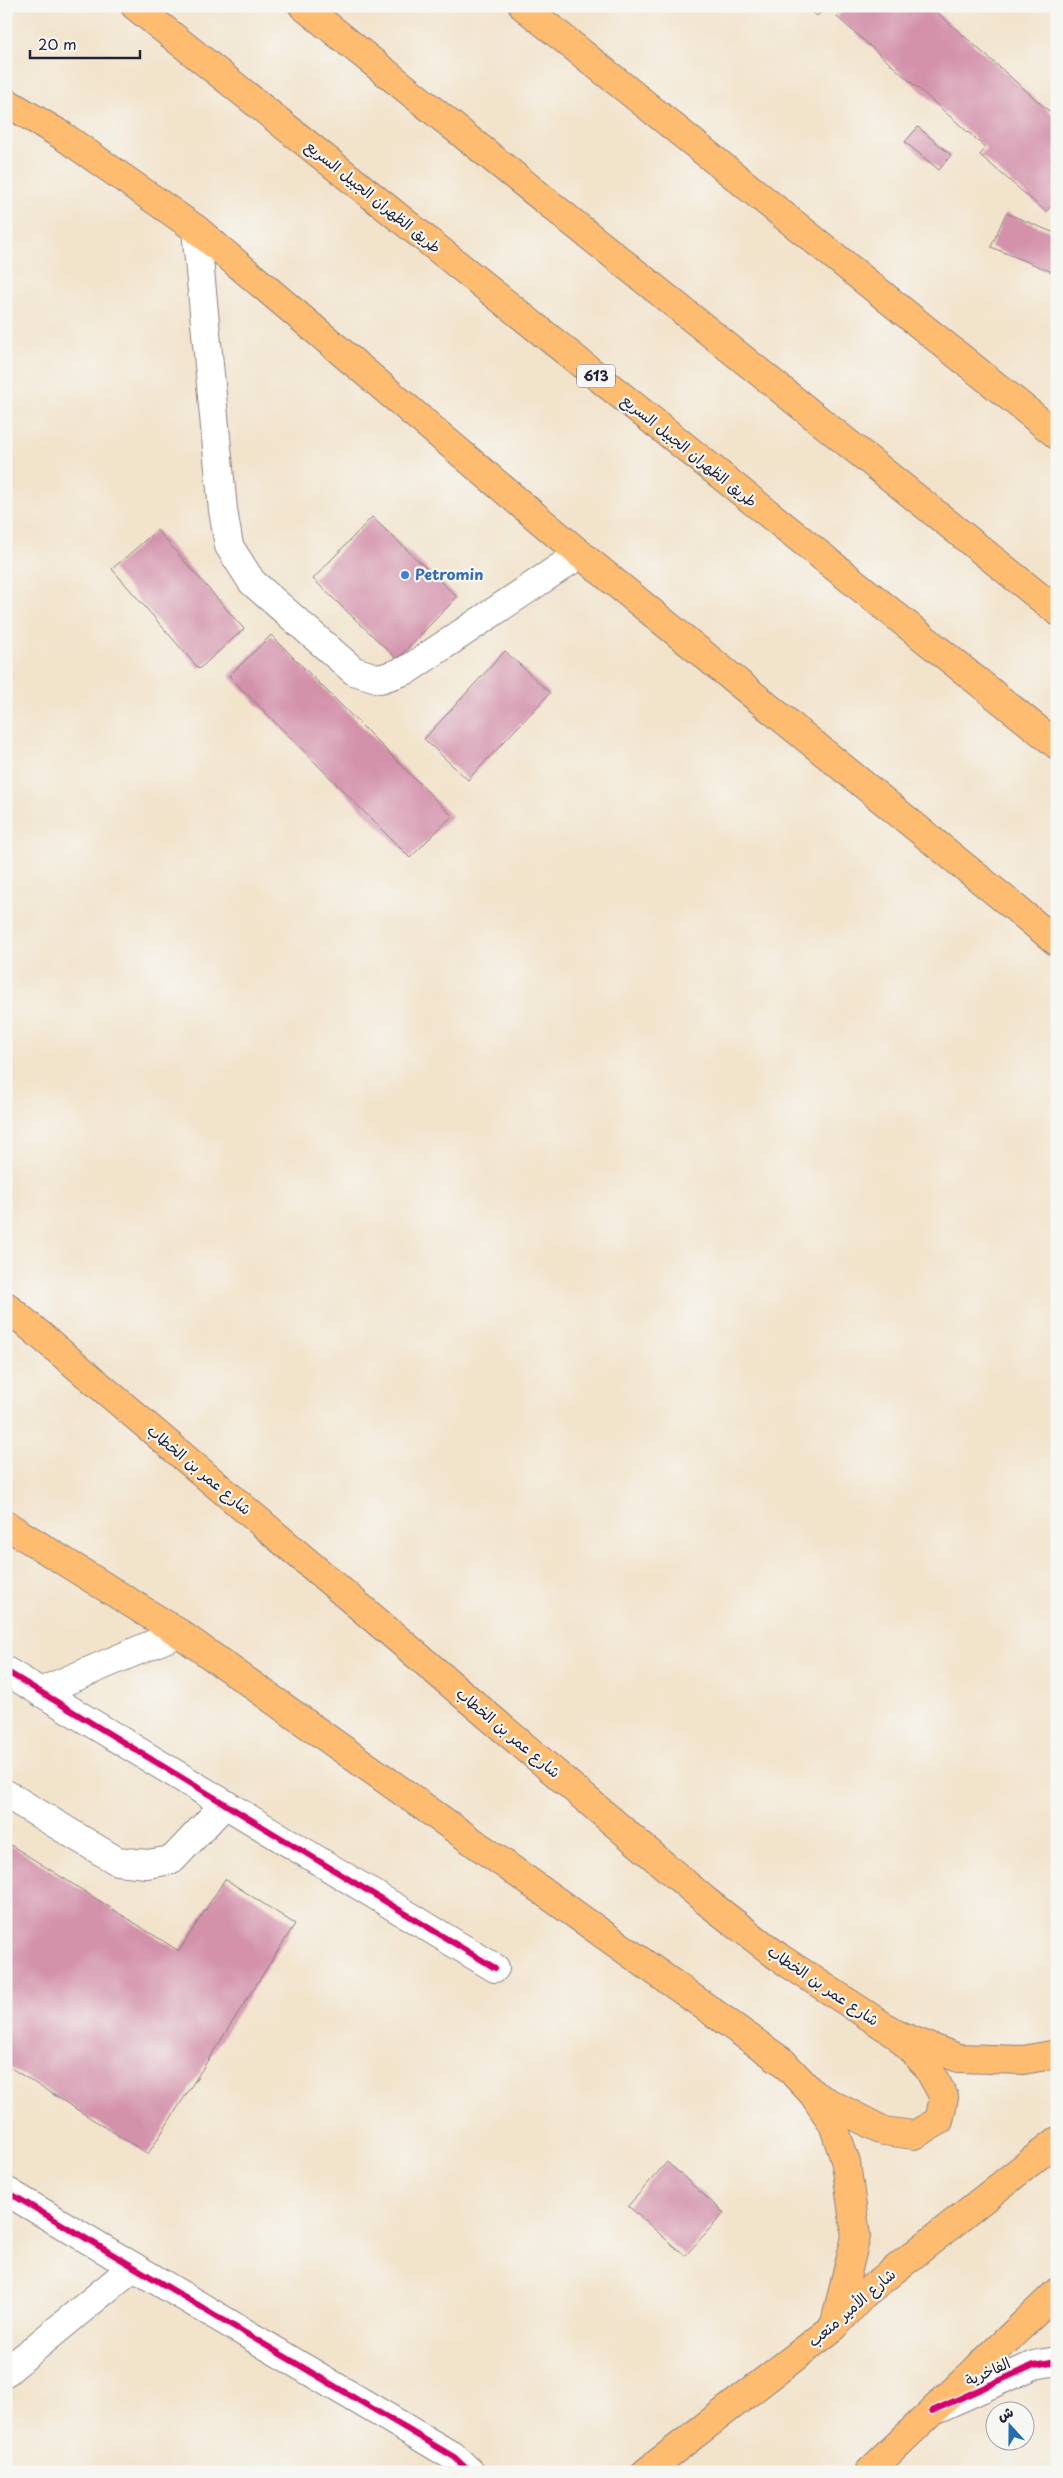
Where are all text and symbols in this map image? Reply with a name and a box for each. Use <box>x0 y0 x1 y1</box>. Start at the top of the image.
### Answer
scale bar <box>30 28 140 60</box>
text: 20 m <box>38 32 77 55</box>
street label: طريق الظهران الجبيل السريع <box>300 134 447 259</box>
road number: 613 <box>577 364 615 388</box>
street label: طريق الظهران الجبيل السريع <box>616 388 763 513</box>
place label: Petromin <box>415 562 483 585</box>
marker: Petromin <box>399 569 411 581</box>
street label: شارع عمر بن الخطاب <box>143 1418 257 1520</box>
street label: شارع عمر بن الخطاب <box>452 1681 566 1783</box>
street label: شارع عمر بن الخطاب <box>763 1939 884 2031</box>
street label: شارع الأمير متعب <box>802 2262 900 2352</box>
street label: الفاخرية <box>961 2350 1014 2391</box>
north arrow <box>986 2400 1036 2450</box>
text: ش <box>994 2401 1016 2426</box>

